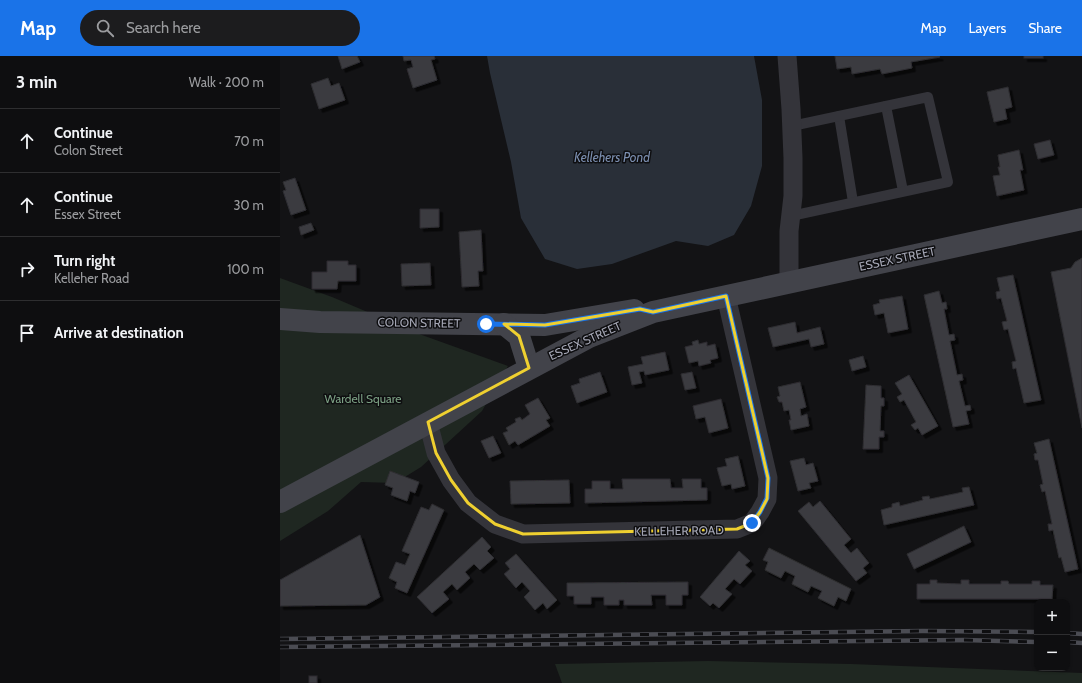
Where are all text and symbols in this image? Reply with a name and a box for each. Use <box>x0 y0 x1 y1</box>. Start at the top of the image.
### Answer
search box <box>80 10 360 46</box>
text: Map <box>20 17 56 40</box>
icon: search <box>94 17 116 39</box>
text: Search here <box>126 19 201 37</box>
text: Map <box>921 19 946 37</box>
text: Layers <box>968 19 1006 37</box>
text: Share <box>1028 19 1062 37</box>
text: 3 min <box>16 72 57 92</box>
text: Walk · 200 m <box>189 74 264 90</box>
text: Continue <box>54 124 113 142</box>
icon: ahead <box>16 130 38 152</box>
text: 70 m <box>234 133 264 149</box>
text: Colon Street <box>54 142 123 158</box>
water label: Kellehers Pond <box>574 149 650 165</box>
text: Continue <box>54 188 113 206</box>
icon: ahead <box>16 194 38 216</box>
text: 30 m <box>234 197 264 213</box>
text: Essex Street <box>54 206 121 222</box>
street label: ESSEX STREET <box>857 243 937 274</box>
text: Turn right <box>54 252 115 270</box>
icon: right <box>16 258 38 280</box>
text: 100 m <box>227 261 264 277</box>
text: Kelleher Road <box>54 270 129 286</box>
street label: COLON STREET <box>377 314 461 331</box>
route start <box>477 315 495 333</box>
street label: ESSEX STREET <box>546 318 624 363</box>
icon: arrive <box>16 322 38 344</box>
text: Arrive at destination <box>54 324 184 342</box>
park label: Wardell Square <box>325 391 401 406</box>
route end <box>743 514 761 532</box>
street label: KELLEHER ROAD <box>634 522 724 539</box>
map controls <box>1034 599 1070 671</box>
button: + <box>1034 599 1070 635</box>
button: − <box>1034 635 1070 671</box>

